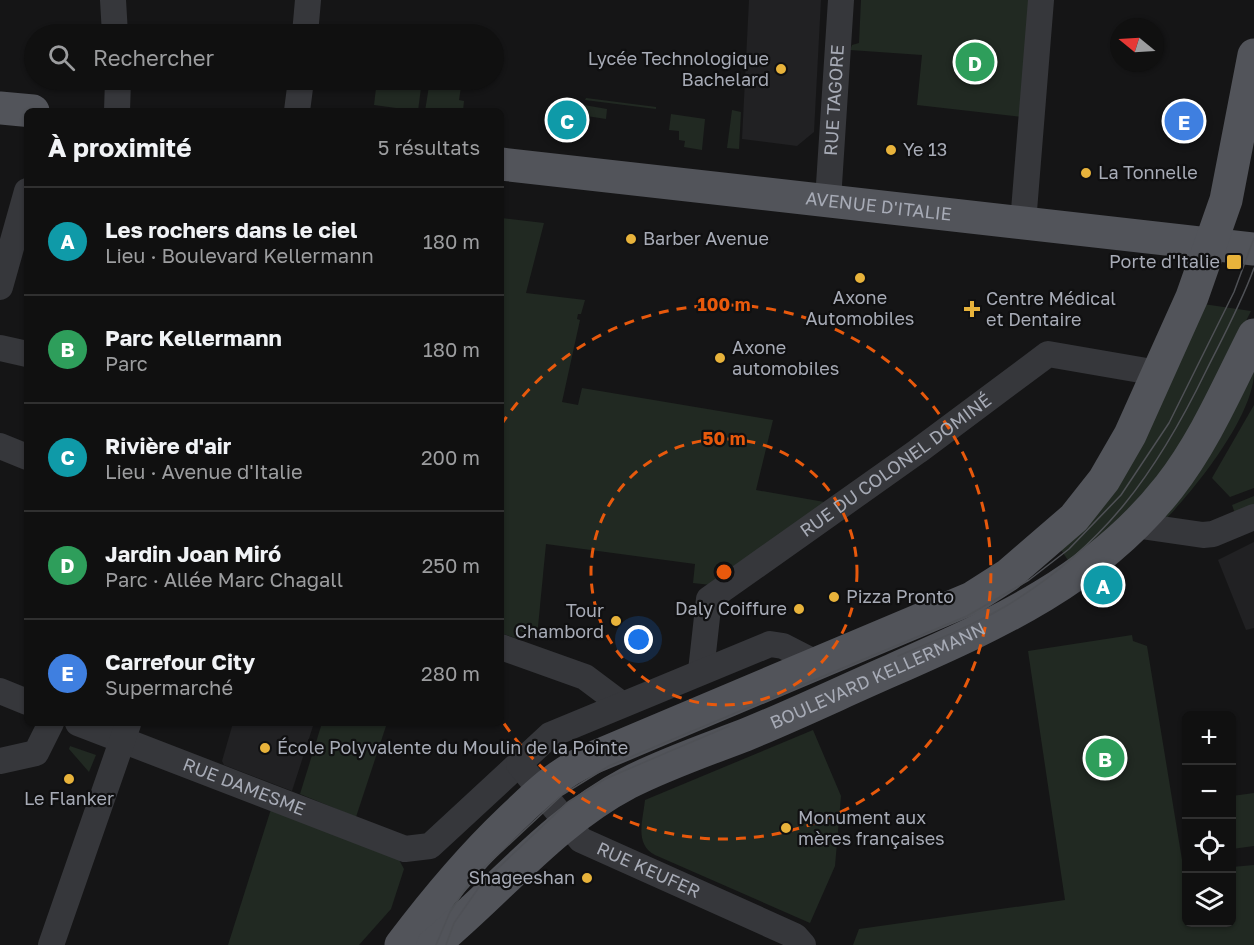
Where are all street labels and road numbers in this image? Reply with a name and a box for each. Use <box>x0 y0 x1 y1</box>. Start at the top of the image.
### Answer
street label: RUE TAGORE <box>819 44 848 156</box>
street label: AVENUE D'ITALIE <box>805 186 953 225</box>
street label: RUE DU COLONEL DOMINÉ <box>795 388 995 541</box>
street label: BOULEVARD KELLERMANN <box>766 617 989 733</box>
street label: RUE DAMESME <box>180 753 309 820</box>
street label: RUE KEUFER <box>594 837 704 902</box>

